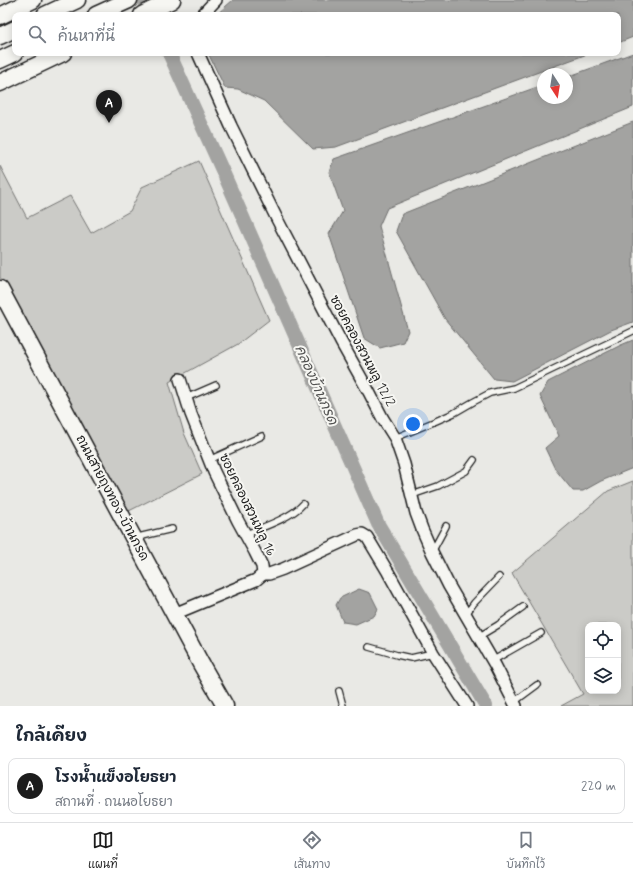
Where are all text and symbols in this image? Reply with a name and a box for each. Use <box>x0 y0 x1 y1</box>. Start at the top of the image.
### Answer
search box <box>12 12 621 56</box>
icon: search <box>26 23 48 45</box>
text: ค้นหาที่นี่ <box>58 27 115 47</box>
north arrow <box>537 68 573 104</box>
pin: A <box>96 90 122 123</box>
street label: ซอยคลองสวนพลู 12/2 <box>325 292 399 410</box>
water label: คลองบ้านกรด <box>290 342 343 429</box>
your location <box>403 414 423 434</box>
street label: ถนนสายถุงทอง-บ้านกรด <box>72 432 153 564</box>
street label: ซอยคลองสวนพลู 16 <box>215 451 279 559</box>
map controls <box>585 622 621 694</box>
button: locate <box>585 622 621 658</box>
button: layers <box>585 658 621 694</box>
text: ใกล้เคียง <box>16 725 87 747</box>
text: โรงน้ำแข็งอโยธยา <box>55 768 176 788</box>
text: A <box>26 778 34 795</box>
text: 220 m <box>581 778 616 795</box>
text: สถานที่ · ถนนอโยธยา <box>55 794 173 811</box>
tab: แผนที่ <box>88 829 118 872</box>
tab: เส้นทาง <box>294 829 330 872</box>
tab: บันทึกไว้ <box>506 829 545 872</box>

